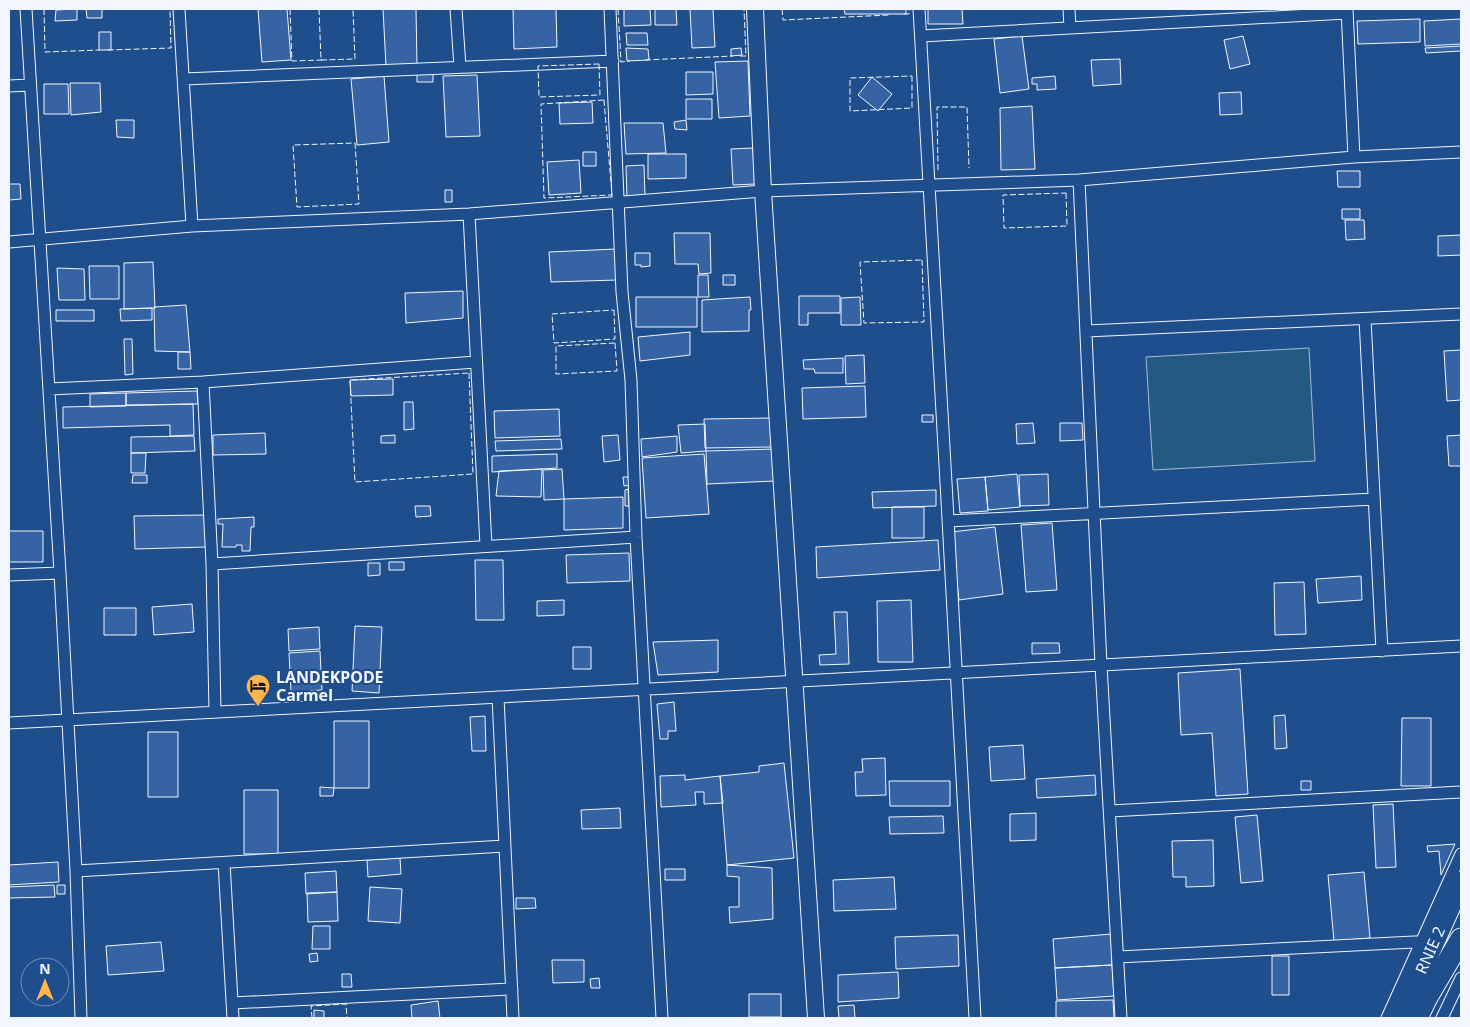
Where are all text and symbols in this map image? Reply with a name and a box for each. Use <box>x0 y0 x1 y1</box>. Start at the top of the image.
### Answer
place label: LANDEKPODE Carmel <box>276 666 384 706</box>
hotel icon: LANDEKPODE Carmel <box>245 673 271 707</box>
street label: RNIE 2 <box>1410 923 1450 977</box>
north arrow <box>20 957 70 1007</box>
text: N <box>39 959 51 978</box>

